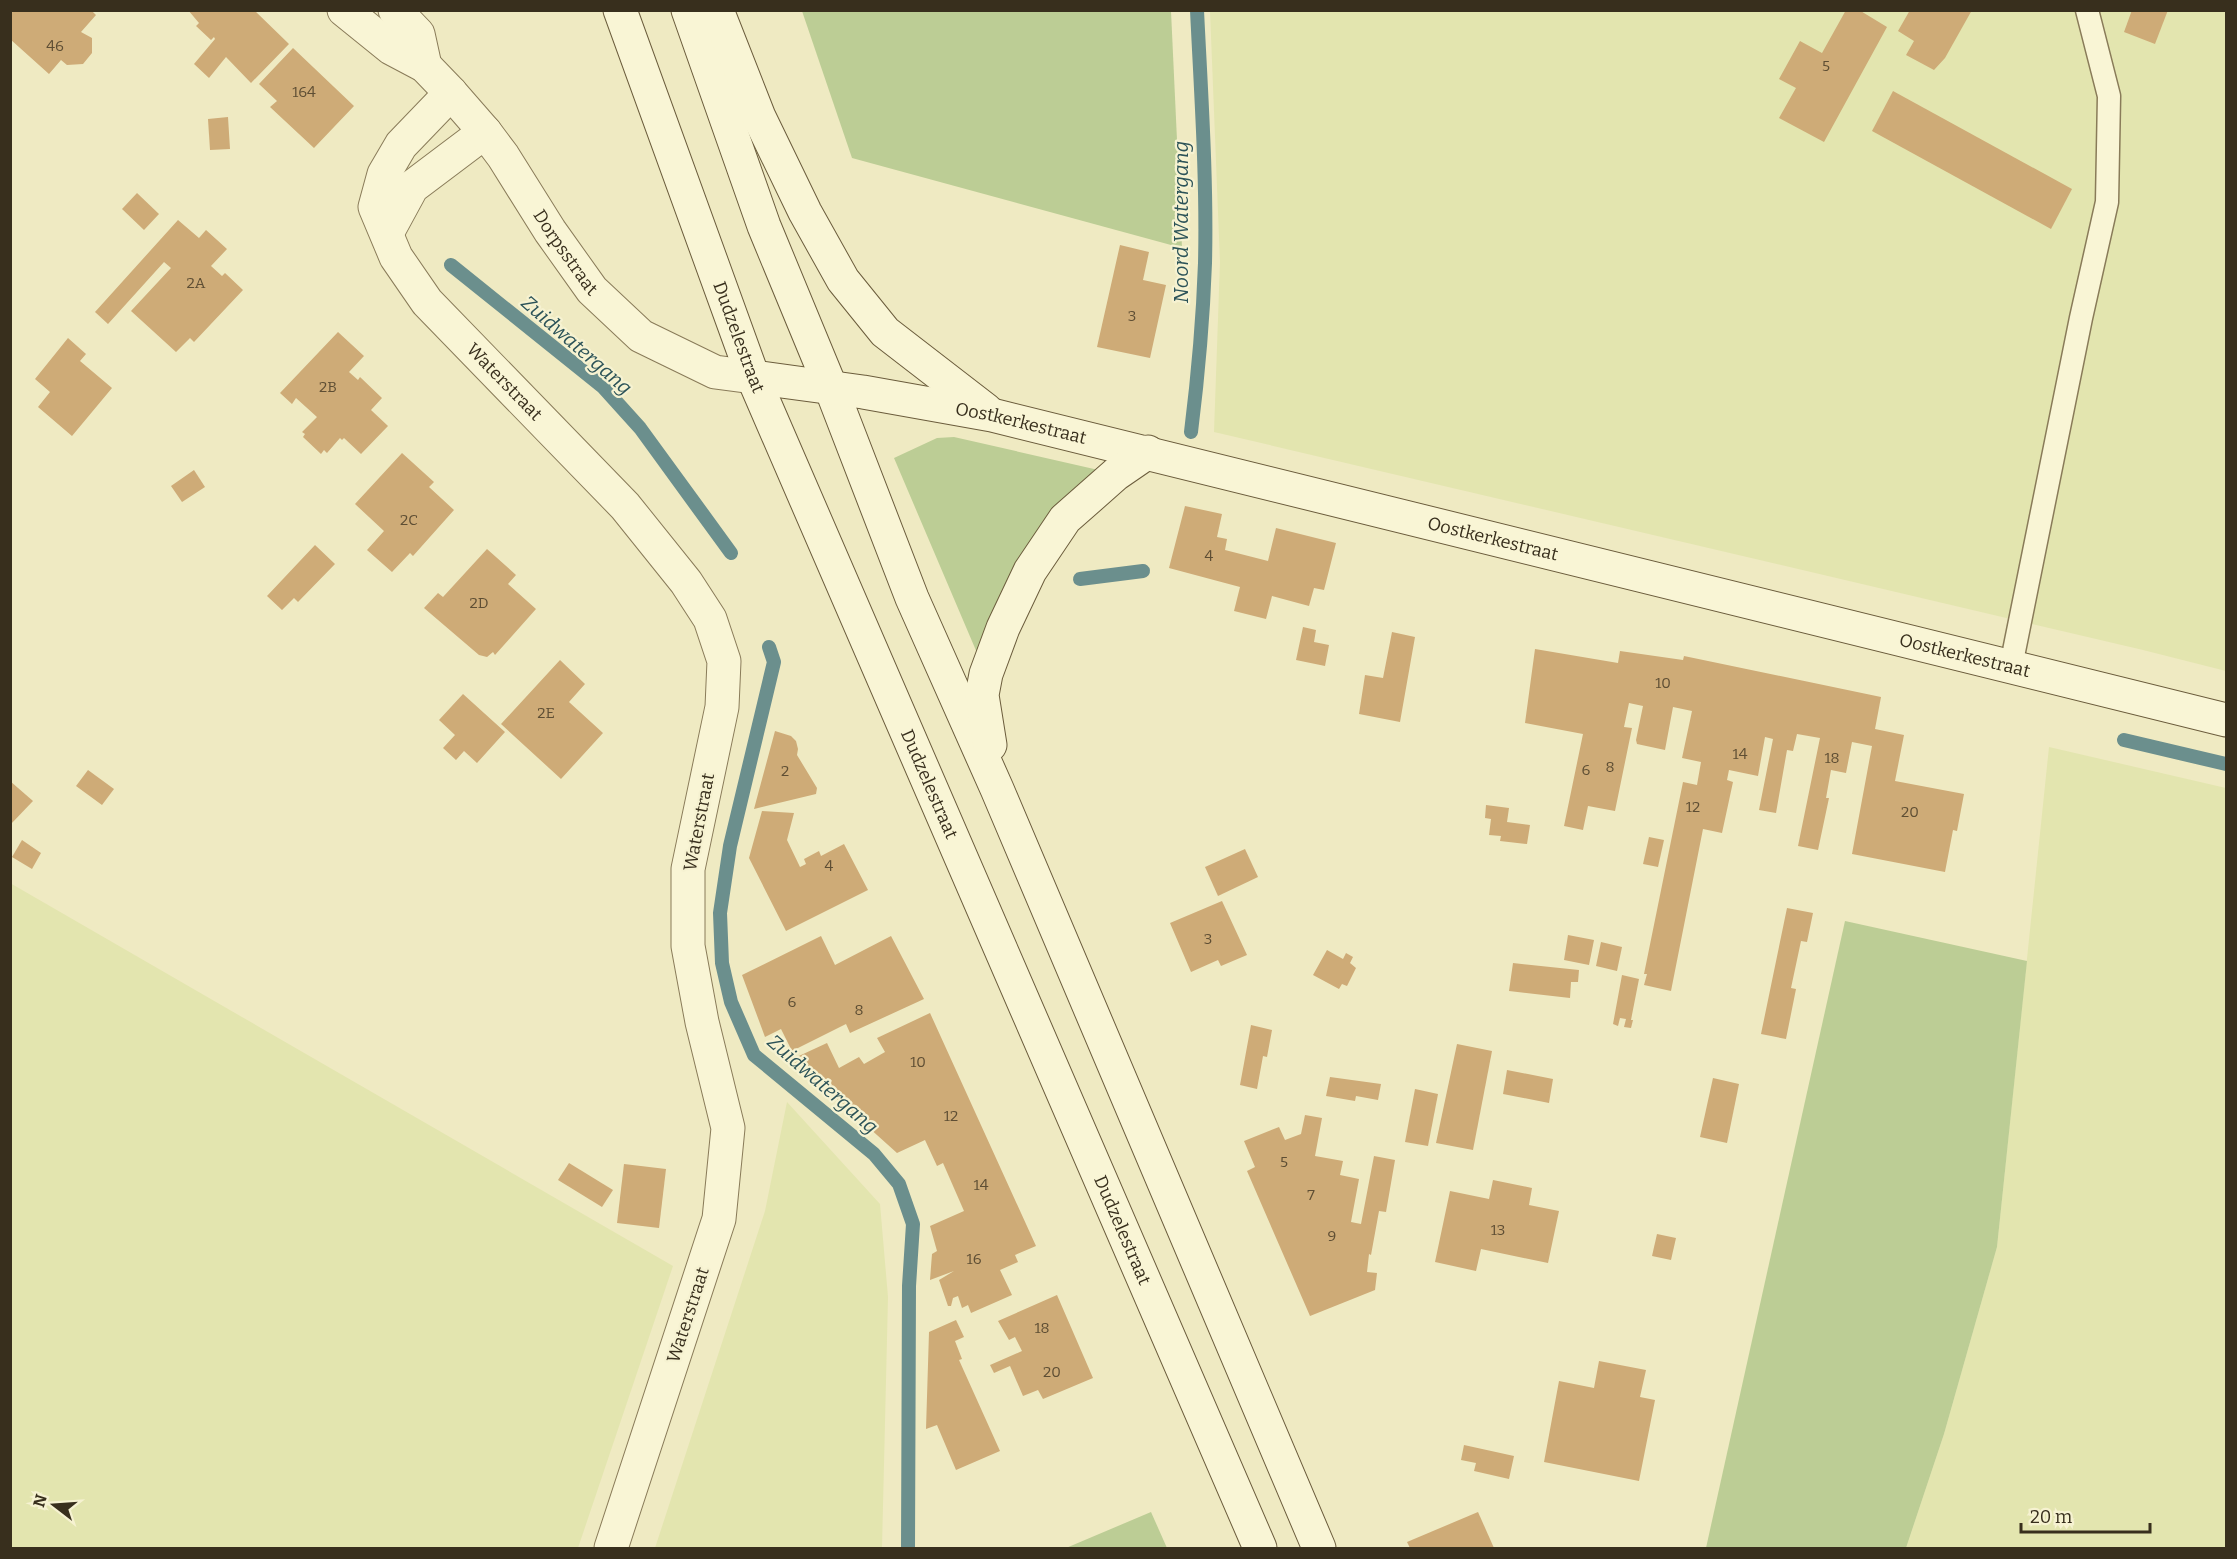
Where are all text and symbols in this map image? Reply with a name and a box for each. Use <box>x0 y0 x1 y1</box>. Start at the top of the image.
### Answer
house number: 46 <box>46 37 64 55</box>
house number: 5 <box>1822 57 1830 75</box>
house number: 164 <box>292 83 316 101</box>
water label: Noord Watergang <box>1169 141 1193 303</box>
street label: Dorpsstraat <box>528 206 602 301</box>
house number: 2A <box>187 274 206 292</box>
street label: Dudzelestraat <box>708 278 770 397</box>
water label: Zuidwatergang <box>517 290 637 400</box>
house number: 3 <box>1128 307 1136 325</box>
street label: Waterstraat <box>462 338 547 425</box>
house number: 2B <box>319 378 337 396</box>
street label: Oostkerkestraat <box>954 398 1089 449</box>
house number: 2C <box>400 511 418 529</box>
street label: Oostkerkestraat <box>1425 512 1561 566</box>
house number: 4 <box>1205 547 1214 565</box>
house number: 2D <box>470 594 488 612</box>
street label: Oostkerkestraat <box>1897 629 2033 682</box>
house number: 10 <box>1655 674 1671 692</box>
house number: 2E <box>537 704 555 722</box>
street label: Dudzelestraat <box>896 726 963 843</box>
house number: 14 <box>1733 745 1748 763</box>
house number: 18 <box>1824 749 1840 767</box>
house number: 8 <box>1605 758 1615 776</box>
house number: 6 <box>1582 761 1591 779</box>
house number: 2 <box>781 762 789 780</box>
street label: Waterstraat <box>679 771 719 873</box>
house number: 12 <box>1686 798 1700 816</box>
house number: 20 <box>1901 803 1919 821</box>
house number: 4 <box>825 857 834 875</box>
house number: 3 <box>1204 930 1212 948</box>
house number: 6 <box>788 993 797 1011</box>
house number: 8 <box>854 1001 864 1019</box>
water label: Zuidwatergang <box>763 1029 883 1139</box>
house number: 10 <box>910 1053 926 1071</box>
house number: 12 <box>944 1107 958 1125</box>
house number: 5 <box>1280 1153 1288 1171</box>
street label: Dudzelestraat <box>1089 1172 1156 1289</box>
house number: 14 <box>974 1176 989 1194</box>
house number: 7 <box>1307 1186 1315 1204</box>
house number: 13 <box>1491 1221 1505 1239</box>
house number: 9 <box>1328 1227 1336 1245</box>
house number: 16 <box>967 1250 982 1268</box>
street label: Waterstraat <box>662 1264 714 1366</box>
house number: 18 <box>1034 1319 1050 1337</box>
house number: 20 <box>1043 1363 1061 1381</box>
north arrow <box>24 1475 84 1535</box>
text: N <box>29 1492 51 1509</box>
scale bar <box>2021 1496 2150 1534</box>
text: 20 m <box>2030 1506 2072 1528</box>

